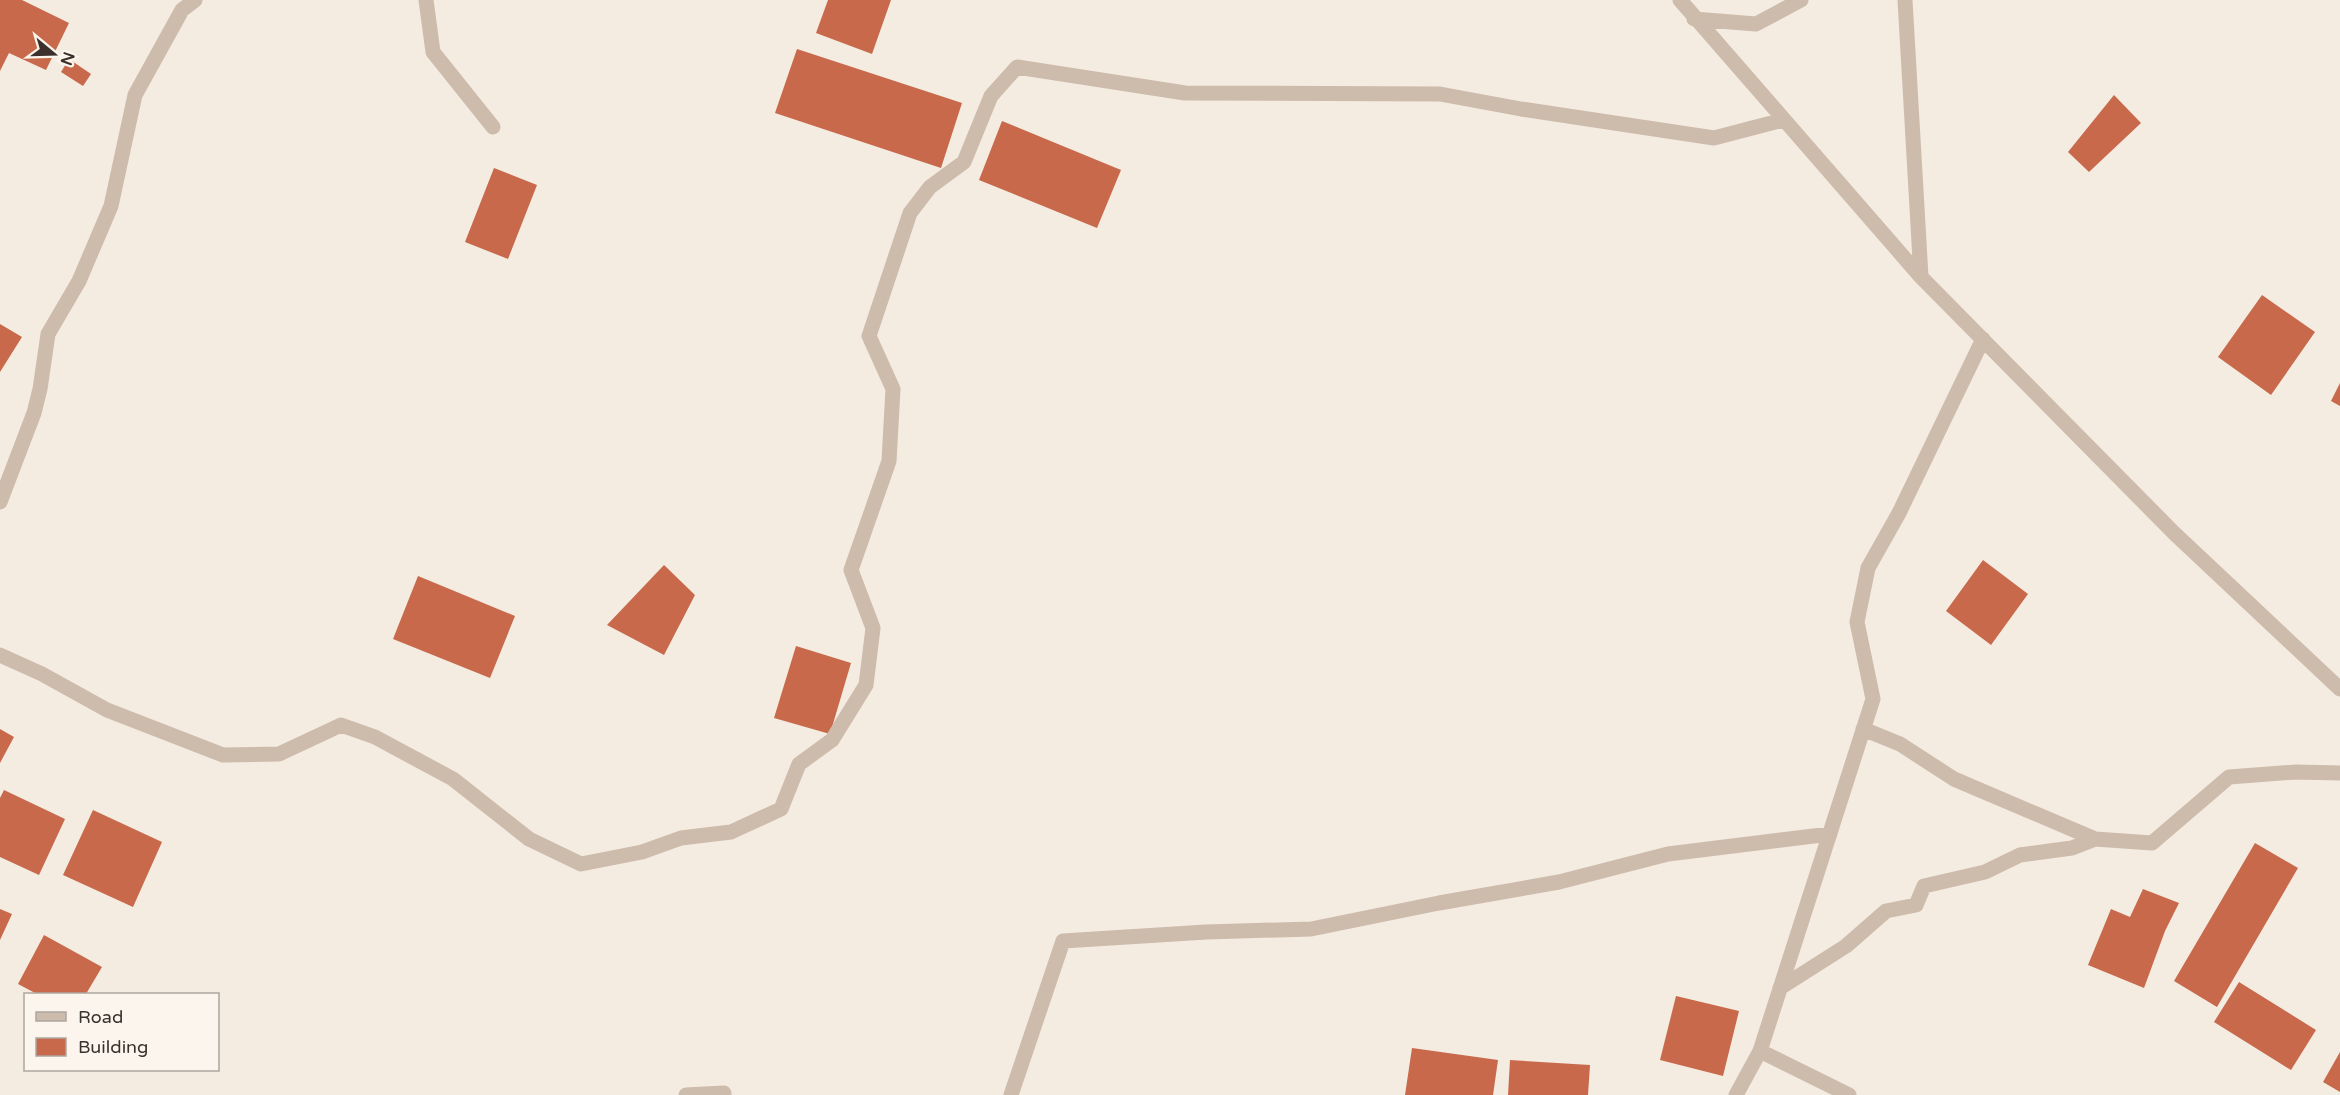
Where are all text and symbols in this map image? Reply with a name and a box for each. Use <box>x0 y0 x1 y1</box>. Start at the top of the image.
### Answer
north arrow <box>24 24 84 84</box>
text: N <box>56 49 79 68</box>
legend <box>24 993 219 1071</box>
text: Road <box>78 1006 123 1028</box>
text: Building <box>78 1036 148 1058</box>

